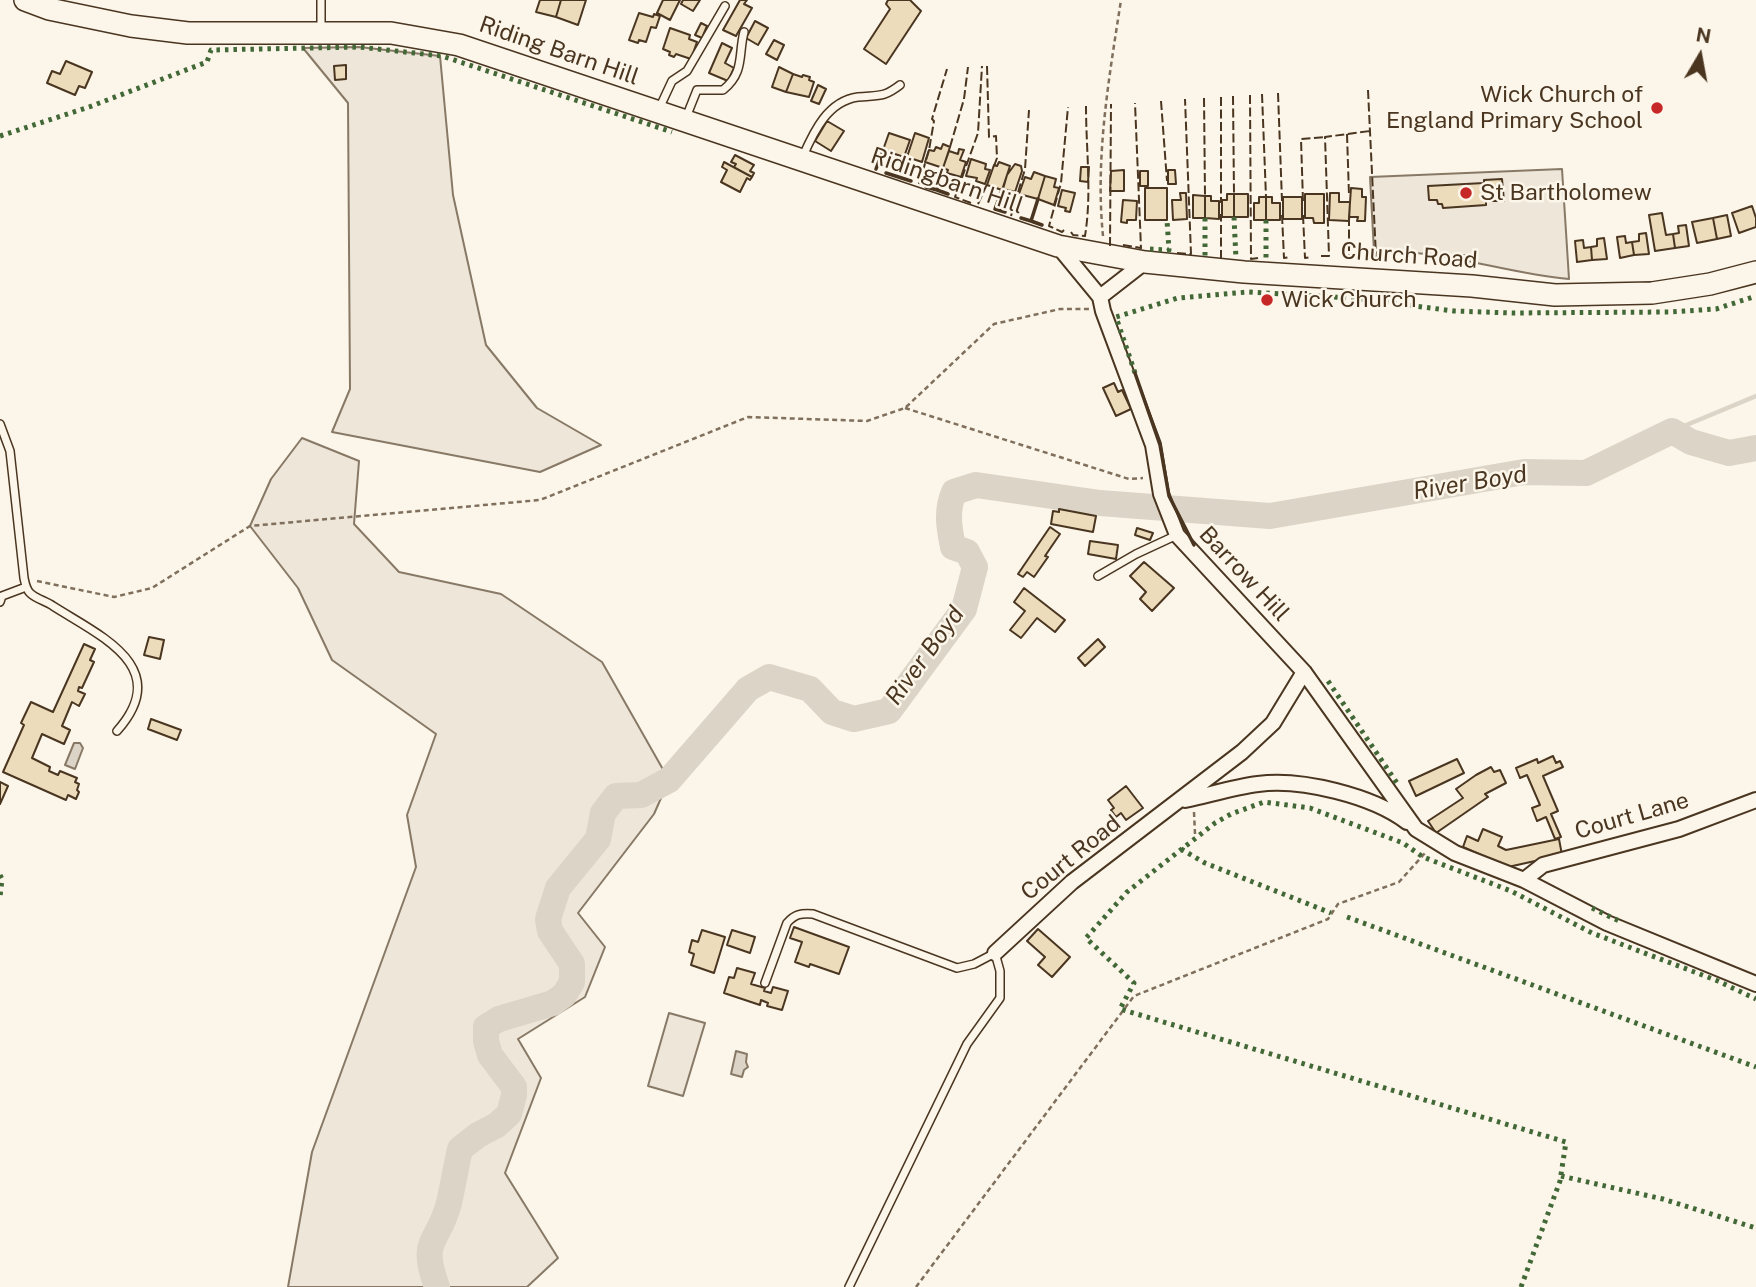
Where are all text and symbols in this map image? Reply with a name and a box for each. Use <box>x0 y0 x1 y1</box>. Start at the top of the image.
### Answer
street label: Riding Barn Hill <box>476 11 642 91</box>
north arrow <box>1665 21 1735 91</box>
text: N <box>1694 23 1713 47</box>
place label: Wick Church of England Primary School <box>1386 81 1643 135</box>
marker: Wick Church of England Primary School <box>1649 100 1665 116</box>
street label: Ridingbarn Hill <box>867 142 1027 220</box>
place label: St Bartholomew <box>1480 179 1652 207</box>
marker: St Bartholomew <box>1458 185 1474 201</box>
street label: Church Road <box>1340 237 1478 275</box>
place label: Wick Church <box>1281 286 1416 314</box>
marker: Wick Church <box>1259 292 1275 308</box>
water label: River Boyd <box>1411 460 1529 506</box>
street label: Barrow Hill <box>1193 521 1295 627</box>
water label: River Boyd <box>880 601 970 711</box>
street label: Court Lane <box>1572 787 1692 845</box>
street label: Court Road <box>1016 810 1126 906</box>

